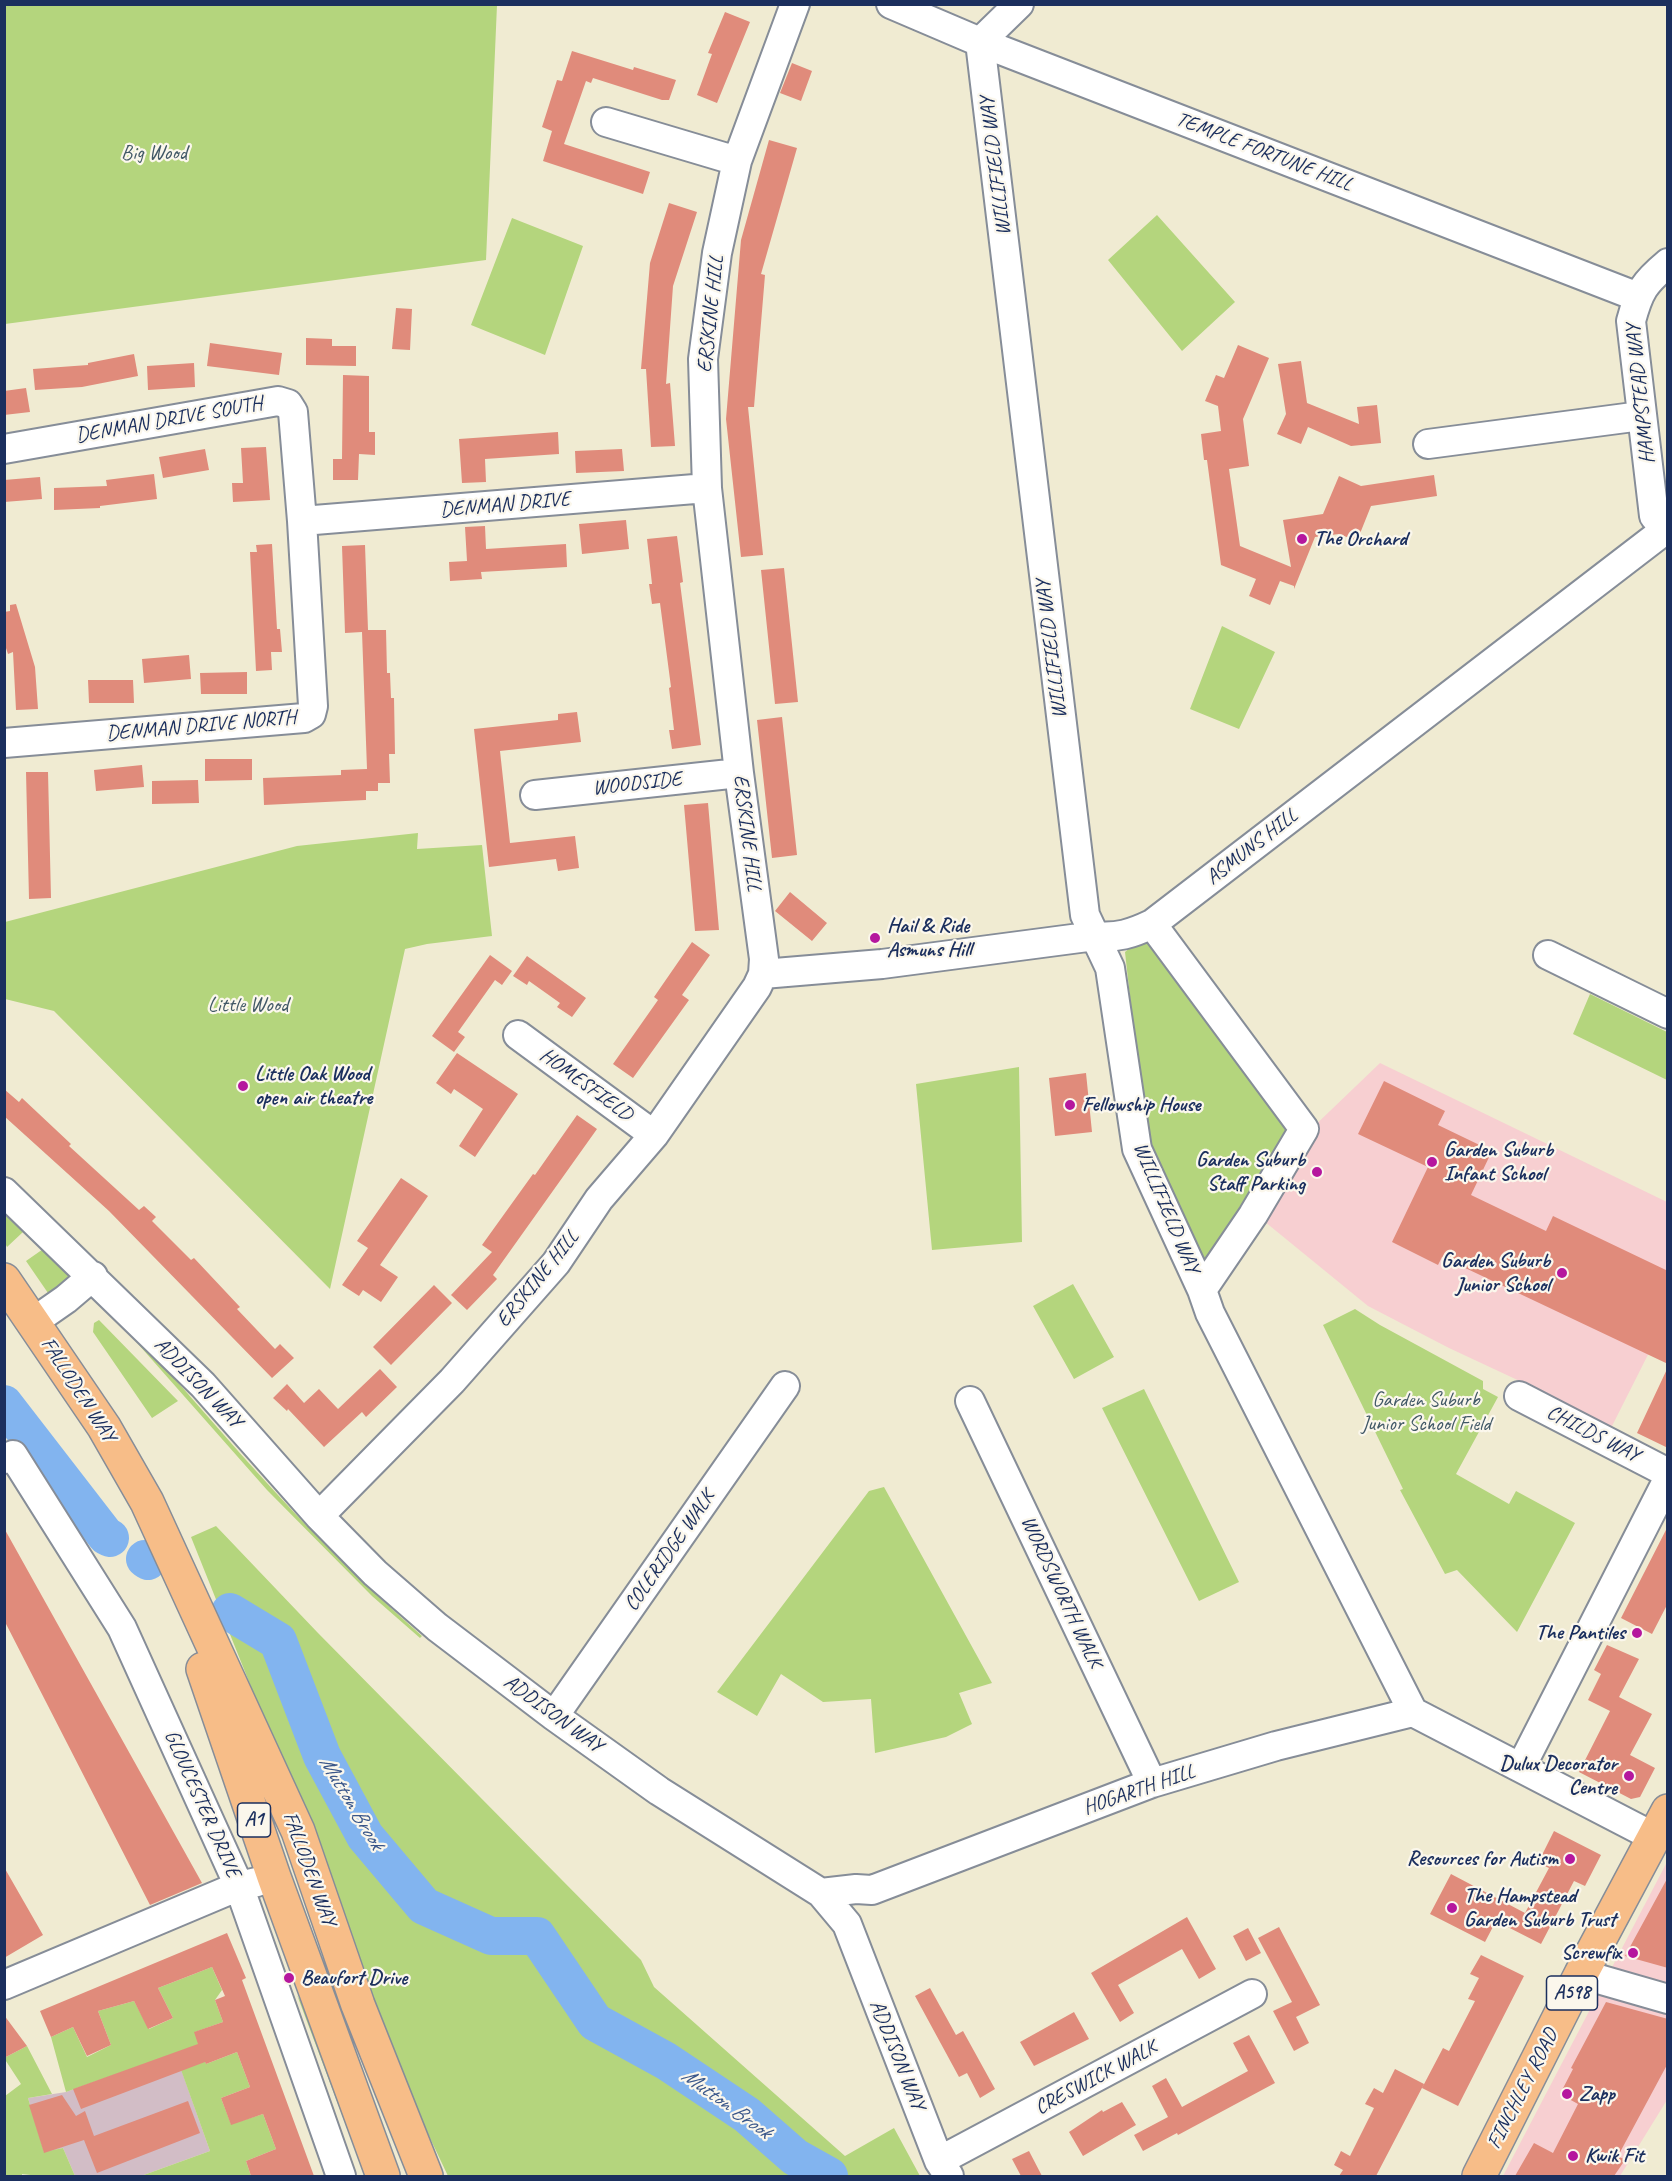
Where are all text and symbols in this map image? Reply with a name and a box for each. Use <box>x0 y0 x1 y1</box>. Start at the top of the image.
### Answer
street label: WILLIFIELD WAY <box>975 95 1017 237</box>
street label: TEMPLE FORTUNE HILL <box>1172 107 1356 197</box>
park label: Big Wood <box>121 140 187 166</box>
street label: ERSKINE HILL <box>692 254 730 374</box>
street label: HAMPSTEAD WAY <box>1621 323 1661 465</box>
street label: DENMAN DRIVE SOUTH <box>74 391 264 449</box>
street label: DENMAN DRIVE <box>439 487 571 523</box>
place label: The Orchard <box>1314 526 1407 552</box>
marker: The Orchard <box>1295 532 1309 546</box>
street label: WILLIFIELD WAY <box>1031 578 1073 720</box>
street label: DENMAN DRIVE NORTH <box>105 705 297 747</box>
street label: WOODSIDE <box>591 767 683 801</box>
street label: ERSKINE HILL <box>727 773 767 893</box>
street label: ASMUNS HILL <box>1201 803 1303 891</box>
place label: Hail & Ride Asmuns Hill <box>887 913 971 963</box>
marker: Hail & Ride Asmuns Hill <box>868 931 882 945</box>
park label: Little Wood <box>208 992 288 1018</box>
street label: HOMESFIELD <box>535 1043 637 1127</box>
place label: Little Oak Wood open air theatre <box>255 1061 372 1111</box>
marker: Little Oak Wood open air theatre <box>236 1079 250 1093</box>
place label: Fellowship House <box>1082 1092 1201 1118</box>
marker: Fellowship House <box>1063 1098 1077 1112</box>
place label: Garden Suburb Infant School <box>1444 1137 1553 1187</box>
street label: WILLIFIELD WAY <box>1127 1139 1205 1277</box>
place label: Garden Suburb Staff Parking <box>1196 1147 1305 1197</box>
marker: Garden Suburb Infant School <box>1425 1155 1439 1169</box>
marker: Garden Suburb Staff Parking <box>1310 1165 1324 1179</box>
street label: ERSKINE HILL <box>491 1225 585 1333</box>
place label: Garden Suburb Junior School <box>1441 1248 1550 1298</box>
marker: Garden Suburb Junior School <box>1555 1266 1569 1280</box>
street label: ADDISON WAY <box>149 1332 247 1434</box>
street label: FALLODEN WAY <box>35 1333 121 1447</box>
park label: Garden Suburb Junior School Field <box>1361 1387 1491 1437</box>
street label: CHILDS WAY <box>1542 1400 1644 1468</box>
street label: COLERIDGE WALK <box>619 1486 721 1616</box>
street label: WORDSWORTH WALK <box>1015 1512 1107 1672</box>
place label: The Pantiles <box>1536 1620 1625 1646</box>
marker: The Pantiles <box>1630 1626 1644 1640</box>
street label: ADDISON WAY <box>499 1670 607 1758</box>
street label: GLOUCESTER DRIVE <box>158 1726 246 1882</box>
place label: Dulux Decorator Centre <box>1500 1751 1617 1801</box>
water label: Mutton Brook <box>313 1752 389 1854</box>
street label: HOGARTH HILL <box>1080 1759 1198 1821</box>
marker: Dulux Decorator Centre <box>1622 1769 1636 1783</box>
road number: A1 <box>238 1803 270 1837</box>
street label: FALLODEN WAY <box>277 1809 341 1929</box>
place label: Resources for Autism <box>1407 1846 1558 1872</box>
marker: Resources for Autism <box>1563 1852 1577 1866</box>
place label: The Hampstead Garden Suburb Trust <box>1464 1883 1616 1933</box>
marker: The Hampstead Garden Suburb Trust <box>1445 1901 1459 1915</box>
place label: Screwfix <box>1561 1940 1621 1966</box>
marker: Screwfix <box>1626 1946 1640 1960</box>
place label: Beaufort Drive <box>301 1965 407 1991</box>
marker: Beaufort Drive <box>282 1971 296 1985</box>
road number: A598 <box>1546 1976 1598 2010</box>
street label: ADDISON WAY <box>864 1996 930 2114</box>
street label: FINCHLEY ROAD <box>1482 2025 1564 2153</box>
street label: CRESWICK WALK <box>1031 2035 1161 2121</box>
water label: Mutton Brook <box>676 2063 776 2145</box>
place label: Zapp <box>1579 2081 1615 2107</box>
marker: Zapp <box>1560 2087 1574 2101</box>
place label: Kwik Fit <box>1585 2143 1644 2169</box>
marker: Kwik Fit <box>1566 2149 1580 2163</box>

